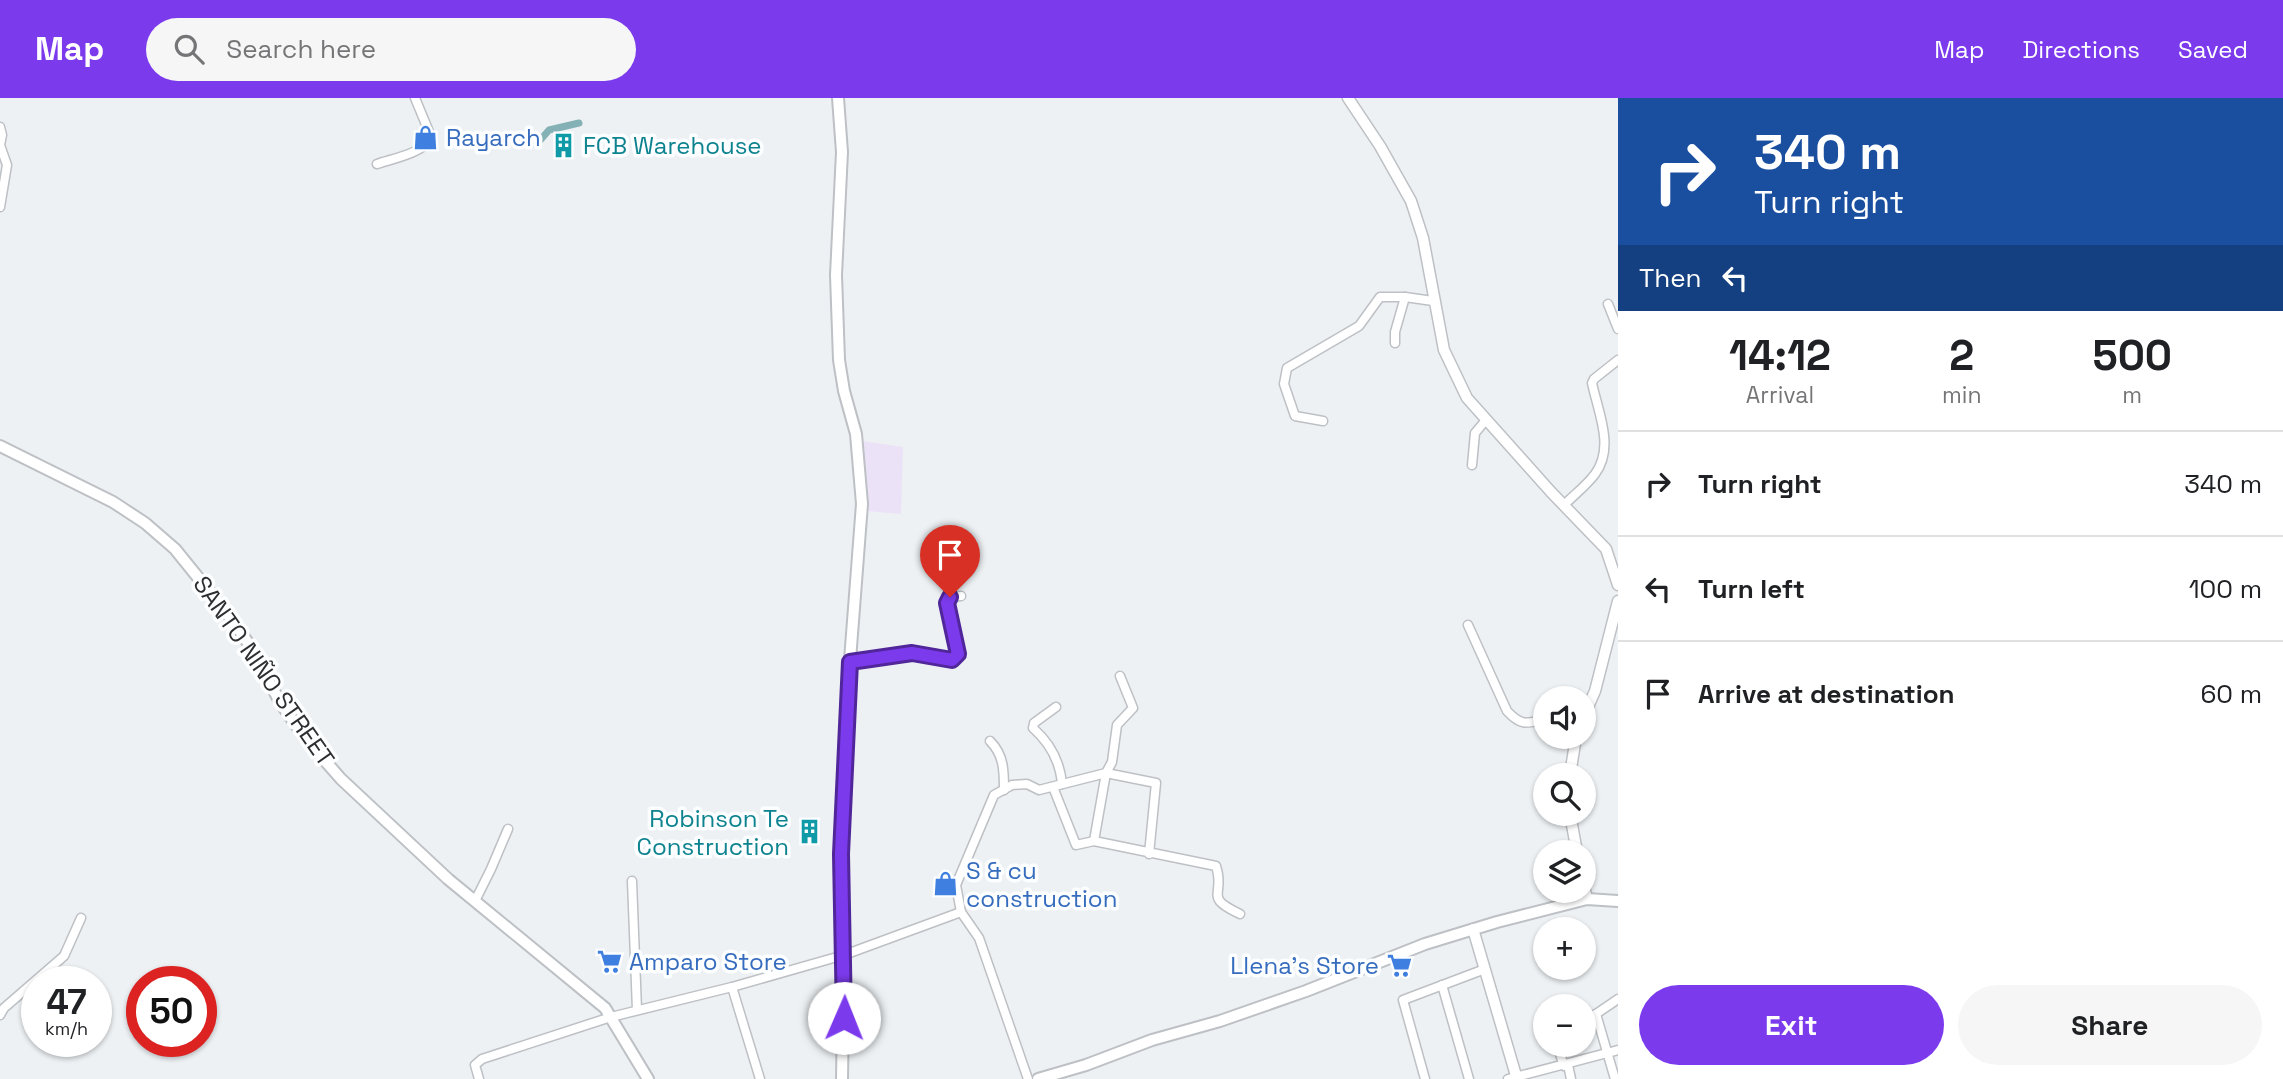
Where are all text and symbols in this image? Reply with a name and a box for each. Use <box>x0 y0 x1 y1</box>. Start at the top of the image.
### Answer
search box <box>146 18 636 81</box>
text: Map <box>35 28 104 70</box>
icon: search <box>170 30 208 68</box>
text: Search here <box>226 32 376 66</box>
text: Map <box>1934 34 1984 65</box>
text: Directions <box>2022 34 2140 65</box>
text: Saved <box>2178 34 2248 65</box>
text: 340 m <box>1754 121 1901 183</box>
place label: Rayarch <box>446 122 541 153</box>
shop icon: Rayarch <box>412 123 440 151</box>
icon: right <box>1639 126 1730 217</box>
place label: FCB Warehouse <box>583 130 762 161</box>
building icon: FCB Warehouse <box>549 131 577 159</box>
text: Turn right <box>1754 182 1904 222</box>
icon: left <box>1716 259 1754 297</box>
text: Then <box>1639 261 1702 295</box>
text: 14:12 <box>1729 329 1831 382</box>
text: 2 <box>1949 329 1974 382</box>
text: 500 <box>2092 329 2172 382</box>
text: Arrival <box>1746 380 1814 410</box>
text: min <box>1942 380 1982 410</box>
text: m <box>2122 380 2142 410</box>
icon: right <box>1639 465 1677 503</box>
text: Turn right <box>1698 467 1822 501</box>
text: 340 m <box>2184 467 2262 501</box>
pin <box>920 525 980 597</box>
icon: arrive <box>931 536 969 574</box>
street label: SANTO NIÑO STREET <box>187 570 341 772</box>
icon: left <box>1639 570 1677 608</box>
text: Turn left <box>1698 572 1805 606</box>
text: 100 m <box>2189 572 2262 606</box>
icon: arrive <box>1639 675 1677 713</box>
text: Arrive at destination <box>1698 677 1955 711</box>
text: 60 m <box>2200 677 2262 711</box>
map controls <box>1533 686 1596 1057</box>
button: sound <box>1533 686 1596 749</box>
button: search <box>1533 763 1596 826</box>
place label: Robinson Te Construction <box>637 803 789 862</box>
building icon: Robinson Te Construction <box>795 818 823 846</box>
button: layers <box>1533 840 1596 903</box>
place label: S & cu construction <box>966 855 1117 914</box>
shop icon: S & cu construction <box>932 870 960 898</box>
button: + <box>1533 917 1596 980</box>
place label: Amparo Store <box>629 946 787 977</box>
supermarket icon: Amparo Store <box>595 947 623 975</box>
place label: Llena's Store <box>1230 950 1379 981</box>
supermarket icon: Llena's Store <box>1385 951 1413 979</box>
speed limit sign: 50 <box>126 966 217 1057</box>
text: 47 <box>46 980 87 1024</box>
position arrow <box>807 981 881 1055</box>
button: Exit <box>1639 985 1944 1065</box>
button: Share <box>1958 985 2262 1065</box>
button: − <box>1533 994 1596 1057</box>
text: km/h <box>45 1017 88 1040</box>

